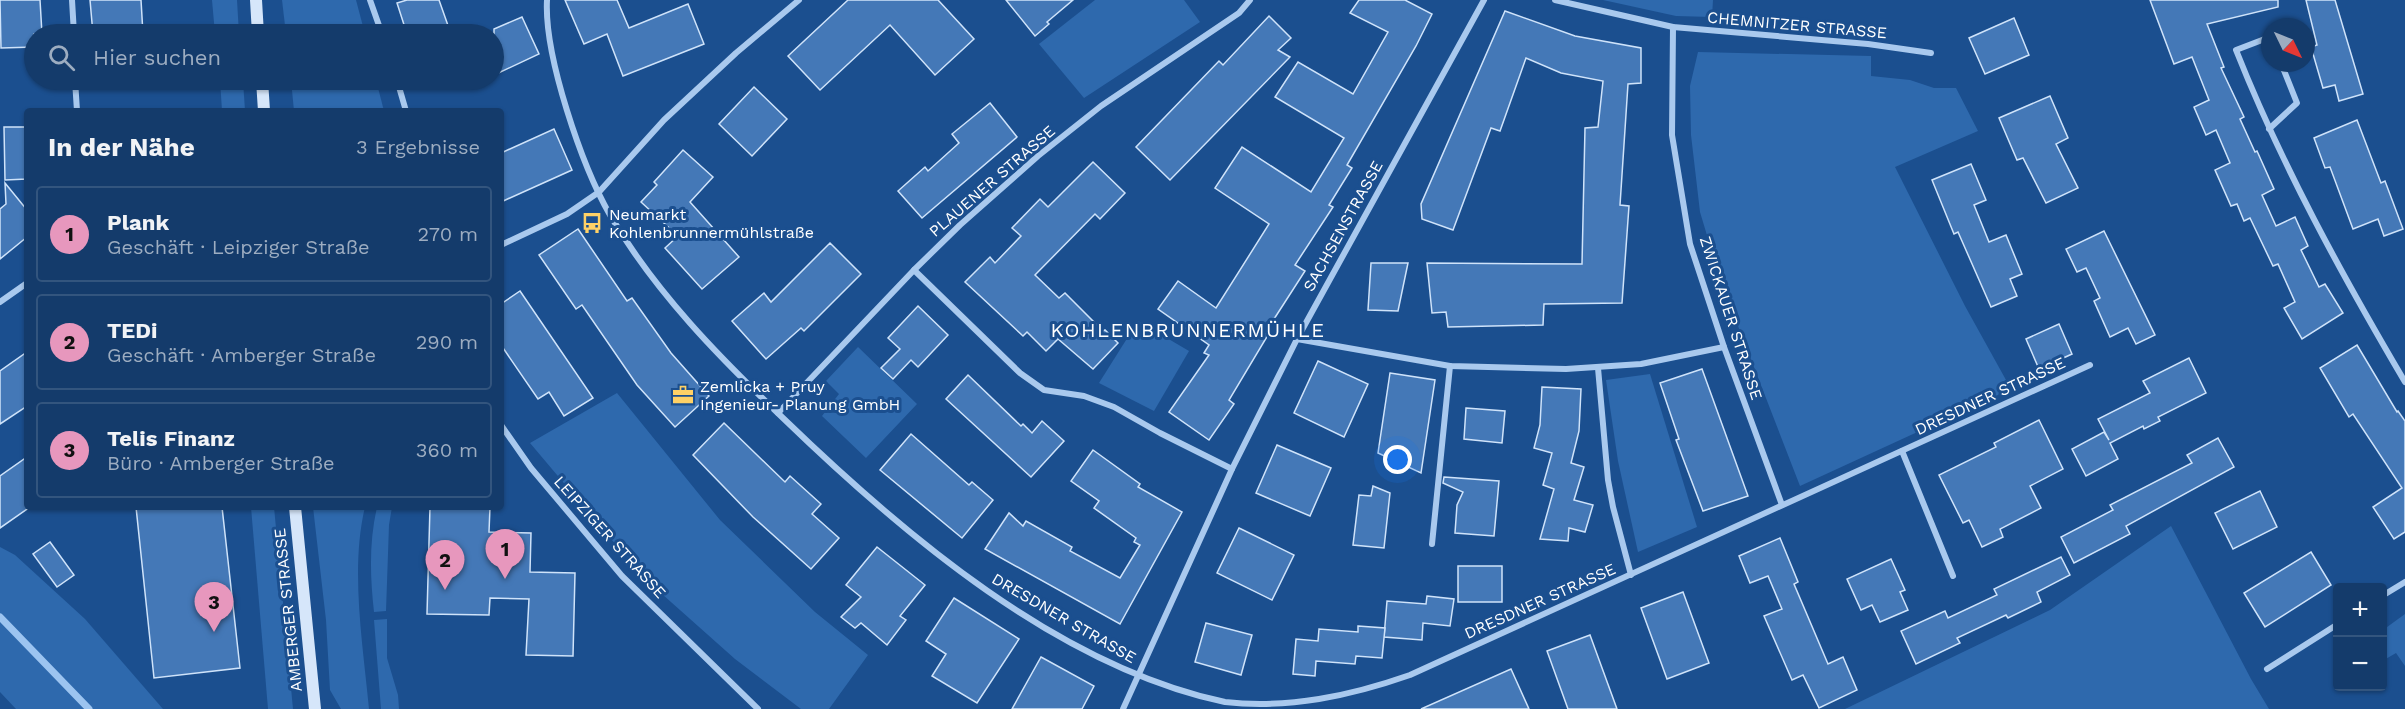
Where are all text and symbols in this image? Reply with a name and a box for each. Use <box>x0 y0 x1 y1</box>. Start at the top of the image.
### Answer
street label: CHEMNITZER STRASSE <box>1706 8 1888 42</box>
north arrow <box>2261 18 2315 72</box>
search box <box>24 24 504 90</box>
icon: search <box>45 41 78 74</box>
text: Hier suchen <box>93 45 221 70</box>
street label: PLAUENER STRASSE <box>925 121 1059 241</box>
text: In der Nähe <box>48 132 195 162</box>
text: 3 Ergebnisse <box>356 135 480 159</box>
street label: SACHSENSTRASSE <box>1299 157 1387 295</box>
place label: Neumarkt Kohlenbrunnermühlstraße <box>609 205 814 242</box>
text: Plank <box>107 210 169 235</box>
bus stop icon: Neumarkt Kohlenbrunnermühlstraße <box>580 211 604 235</box>
text: 1 <box>65 222 74 246</box>
text: 270 m <box>418 222 478 246</box>
street label: ZWICKAUER STRASSE <box>1696 234 1766 402</box>
text: Geschäft · Leipziger Straße <box>107 235 370 259</box>
text: TEDi <box>107 318 157 343</box>
district label: KOHLENBRUNNERMÜHLE <box>1050 318 1326 342</box>
text: 2 <box>64 330 75 354</box>
text: 290 m <box>416 330 478 354</box>
text: Geschäft · Amberger Straße <box>107 343 376 367</box>
street label: DRESDNER STRASSE <box>1912 353 2068 439</box>
place label: Zemlicka + Pruy Ingenieur- Planung GmbH <box>700 377 900 414</box>
office icon: Zemlicka + Pruy Ingenieur- Planung GmbH <box>671 383 695 407</box>
text: Telis Finanz <box>107 426 235 451</box>
text: 3 <box>64 438 75 462</box>
text: 360 m <box>416 438 478 462</box>
your location <box>1383 445 1412 474</box>
text: Büro · Amberger Straße <box>107 451 335 475</box>
street label: LEIPZIGER STRASSE <box>550 472 670 602</box>
street label: AMBERGER STRASSE <box>270 527 306 693</box>
pin: 1 <box>486 530 524 579</box>
pin: 2 <box>426 540 464 590</box>
street label: DRESDNER STRASSE <box>1461 559 1619 643</box>
street label: DRESDNER STRASSE <box>988 569 1140 667</box>
pin: 3 <box>194 582 234 632</box>
map controls <box>2333 583 2387 691</box>
button: + <box>2333 583 2387 637</box>
button: − <box>2333 637 2387 691</box>

